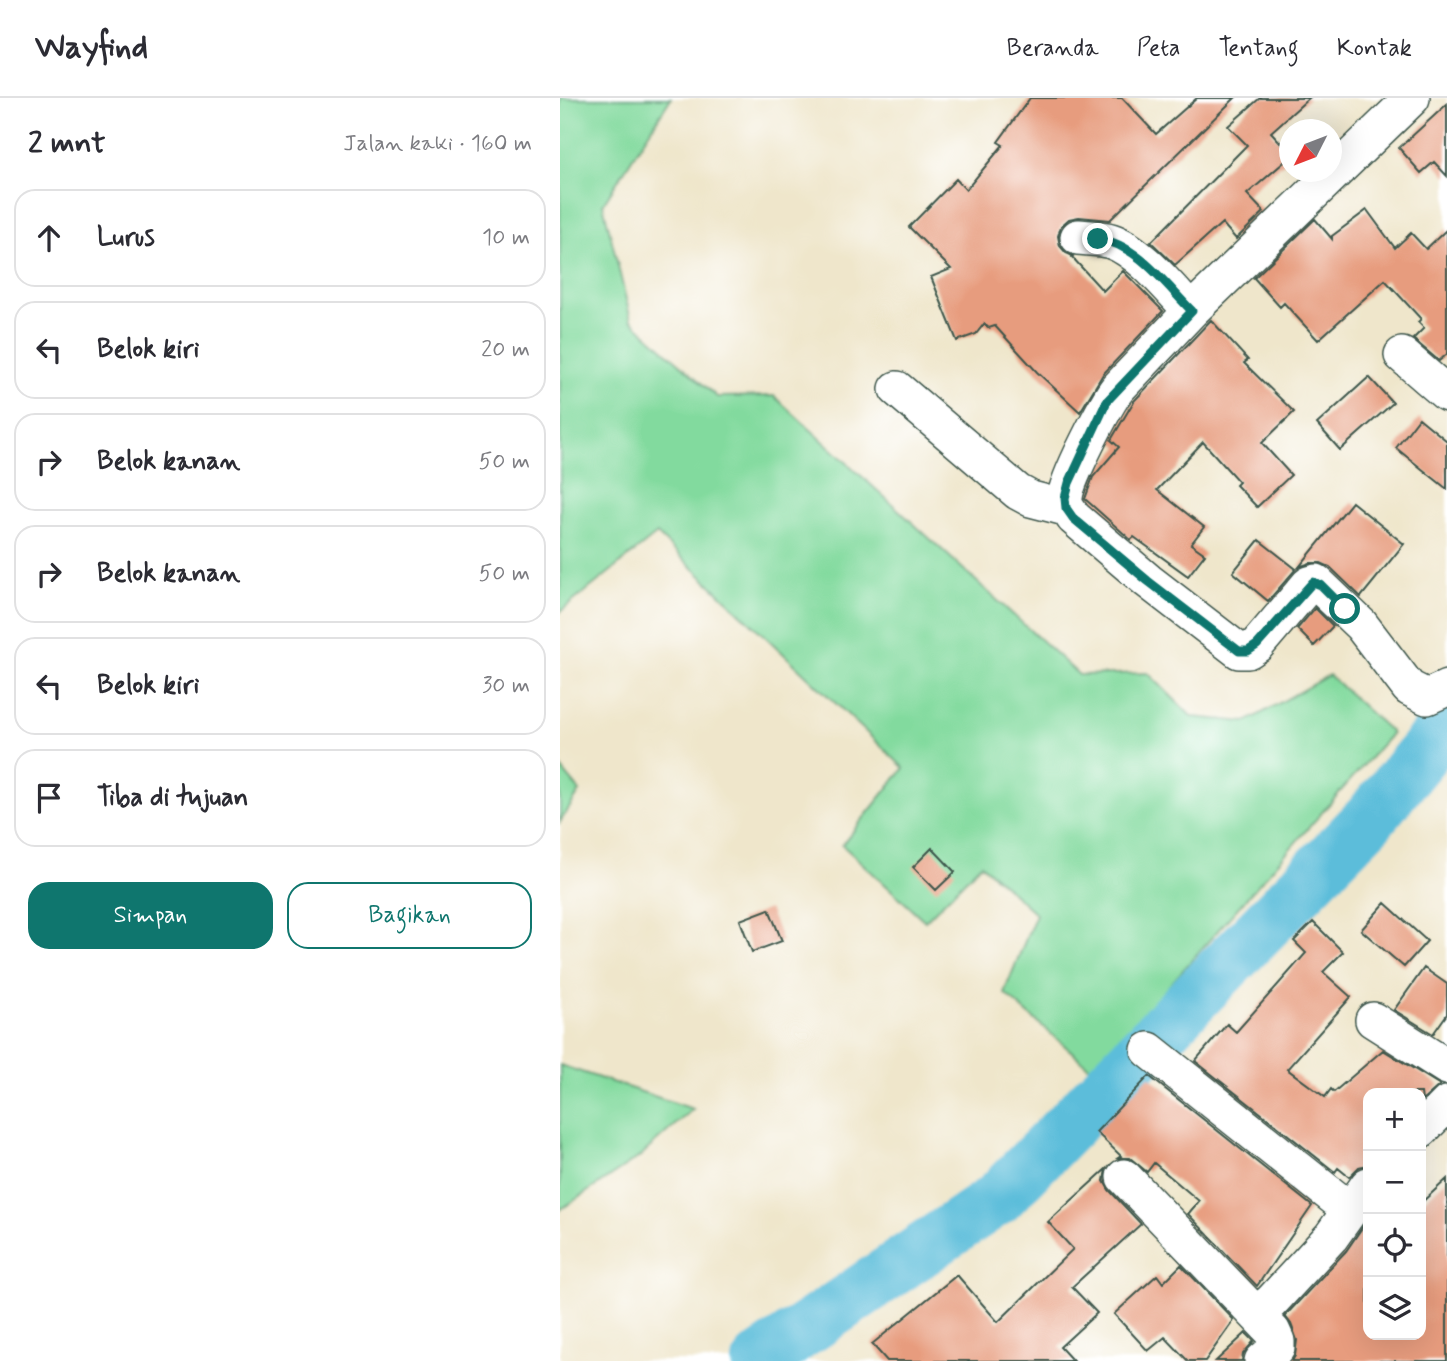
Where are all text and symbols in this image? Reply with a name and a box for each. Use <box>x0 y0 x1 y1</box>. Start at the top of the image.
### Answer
text: Wayfind <box>35 26 148 70</box>
text: Beranda <box>1007 33 1099 64</box>
text: Peta <box>1137 33 1180 64</box>
text: Tentang <box>1218 33 1299 64</box>
text: Kontak <box>1337 33 1412 64</box>
north arrow <box>1279 119 1342 182</box>
text: 2 mnt <box>28 124 105 163</box>
text: Jalan kaki · 160 m <box>343 129 532 159</box>
icon: ahead <box>30 219 68 257</box>
text: Lurus <box>97 221 155 255</box>
text: 10 m <box>482 223 530 253</box>
route end <box>1082 223 1113 254</box>
icon: left <box>30 331 68 369</box>
text: Belok kiri <box>97 333 199 367</box>
text: 20 m <box>481 335 530 365</box>
icon: right <box>30 443 68 481</box>
text: Belok kanan <box>97 445 240 479</box>
text: 50 m <box>479 447 530 477</box>
icon: right <box>30 555 68 593</box>
text: Belok kanan <box>97 557 240 591</box>
text: 50 m <box>479 559 530 589</box>
route start <box>1329 593 1360 624</box>
icon: left <box>30 667 68 705</box>
text: Belok kiri <box>97 669 199 703</box>
text: 30 m <box>482 671 530 701</box>
icon: arrive <box>30 779 68 817</box>
text: Tiba di tujuan <box>97 781 248 815</box>
button: Simpan <box>28 882 273 949</box>
button: Bagikan <box>287 882 532 949</box>
map controls <box>1363 1088 1426 1340</box>
button: + <box>1363 1088 1426 1151</box>
button: − <box>1363 1151 1426 1214</box>
button: locate <box>1363 1214 1426 1277</box>
button: layers <box>1363 1277 1426 1340</box>

